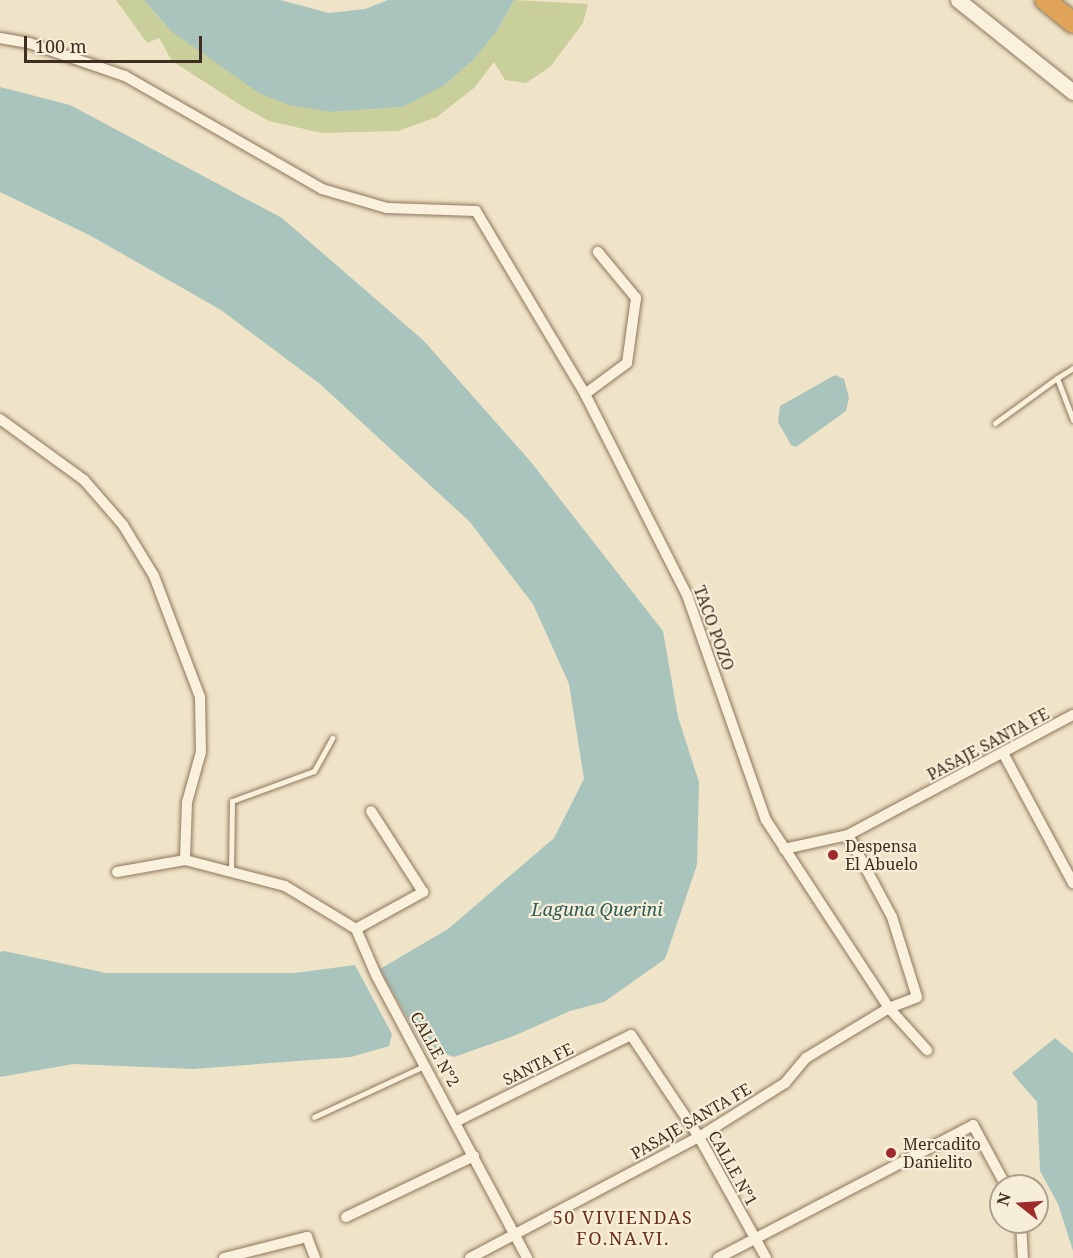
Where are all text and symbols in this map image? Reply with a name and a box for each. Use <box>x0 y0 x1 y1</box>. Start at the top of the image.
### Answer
scale bar <box>27 24 206 62</box>
text: 100 m <box>35 34 87 58</box>
street label: TACO POZO <box>690 583 738 673</box>
street label: PASAJE SANTA FE <box>924 704 1052 784</box>
place label: Despensa El Abuelo <box>845 836 918 874</box>
marker: Despensa El Abuelo <box>826 848 840 862</box>
water label: Laguna Querini <box>531 898 663 920</box>
street label: CALLE N°2 <box>407 1008 463 1090</box>
street label: SANTA FE <box>500 1039 576 1089</box>
street label: PASAJE SANTA FE <box>628 1079 754 1163</box>
street label: CALLE N°1 <box>705 1127 761 1209</box>
place label: Mercadito Danielito <box>903 1134 981 1172</box>
marker: Mercadito Danielito <box>884 1146 898 1160</box>
north arrow <box>989 1174 1049 1234</box>
text: N <box>991 1190 1016 1209</box>
district label: 50 VIVIENDAS FO.NA.VI. <box>553 1207 693 1250</box>

